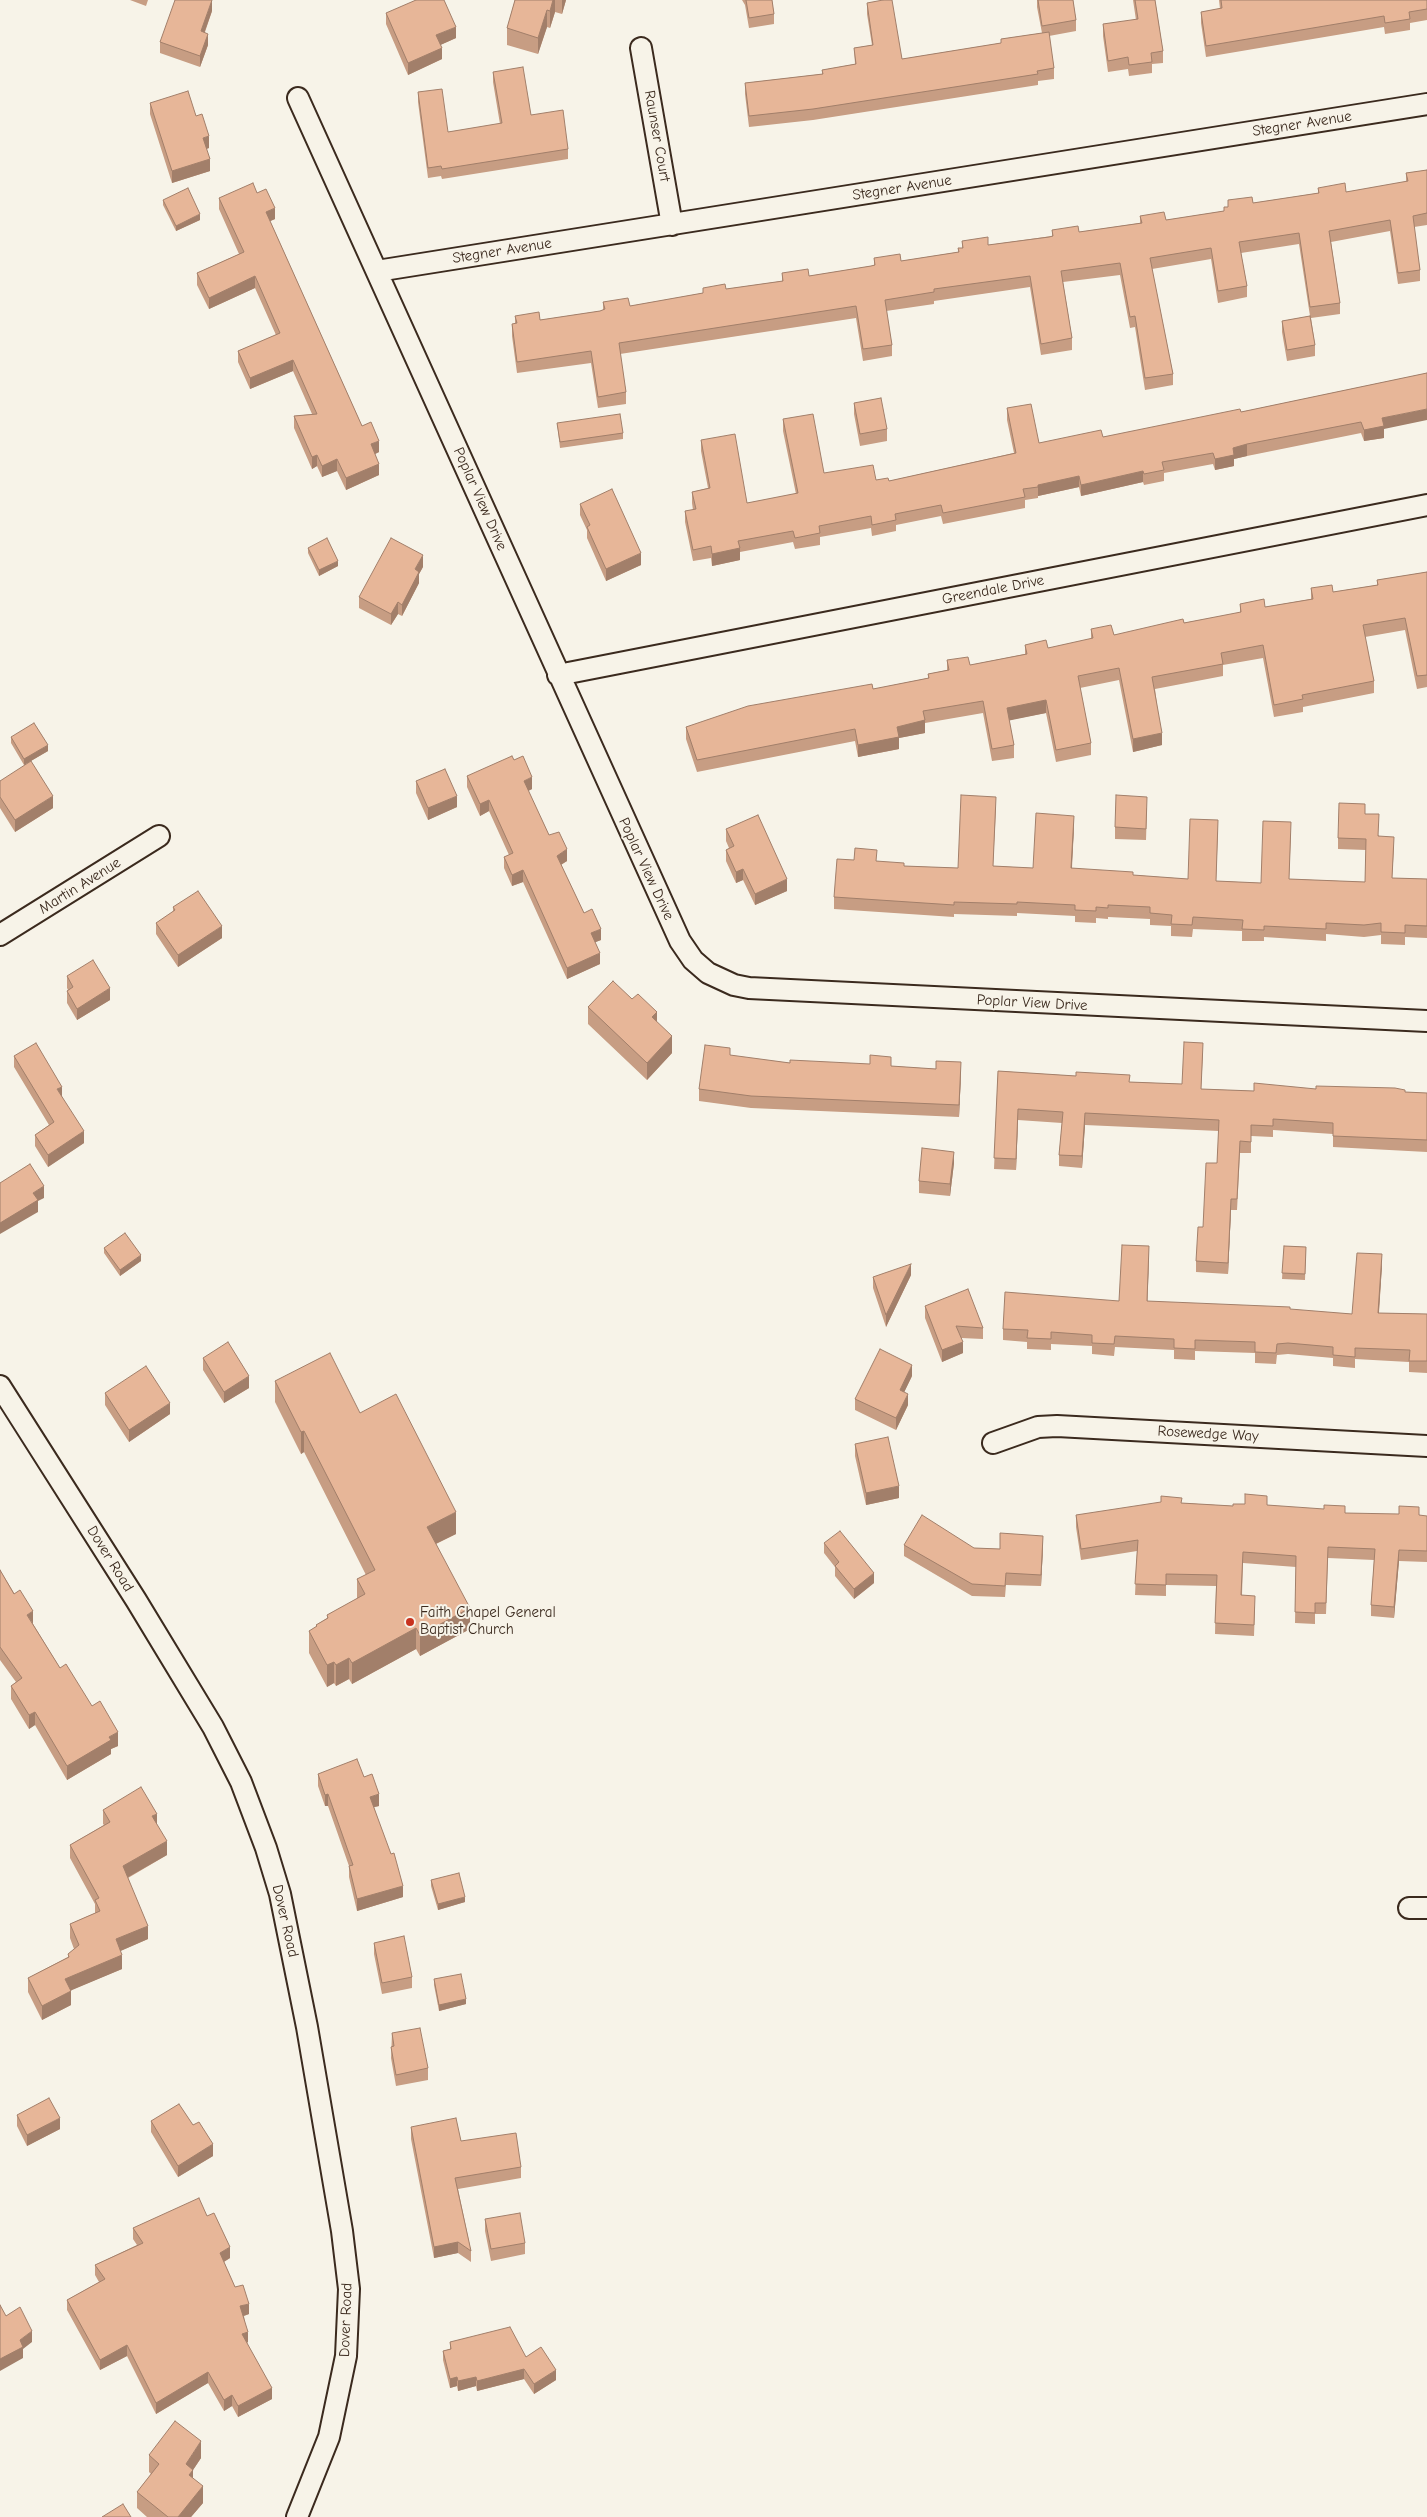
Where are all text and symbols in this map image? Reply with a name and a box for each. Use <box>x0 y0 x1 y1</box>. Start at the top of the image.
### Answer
street label: Raunser Court <box>640 89 674 183</box>
street label: Stegner Avenue <box>1251 107 1353 141</box>
street label: Stegner Avenue <box>851 171 953 205</box>
street label: Stegner Avenue <box>451 234 553 268</box>
street label: Poplar View Drive <box>449 445 511 553</box>
street label: Greendale Drive <box>940 571 1046 609</box>
street label: Poplar View Drive <box>614 815 678 923</box>
street label: Martin Avenue <box>36 854 124 918</box>
street label: Poplar View Drive <box>976 991 1088 1015</box>
street label: Rosewedge Way <box>1157 1422 1259 1446</box>
street label: Dover Road <box>83 1523 137 1595</box>
place label: Faith Chapel General Baptist Church <box>420 1604 556 1639</box>
marker: Faith Chapel General Baptist Church <box>404 1616 416 1628</box>
street label: Dover Road <box>268 1883 302 1959</box>
street label: Dover Road <box>336 2283 356 2357</box>

